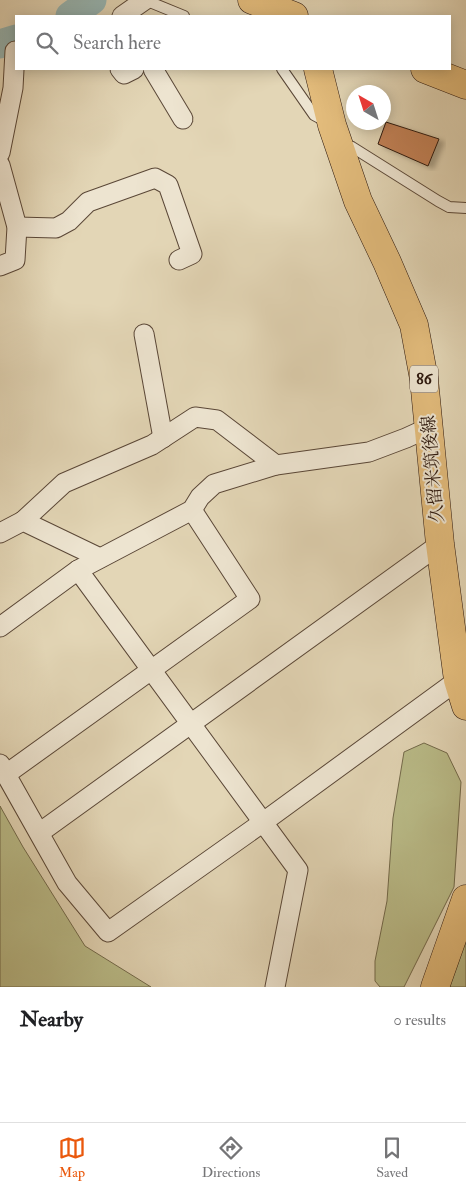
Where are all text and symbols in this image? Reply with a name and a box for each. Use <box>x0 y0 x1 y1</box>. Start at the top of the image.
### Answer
search box <box>15 15 451 70</box>
icon: search <box>33 29 61 57</box>
text: Search here <box>73 31 161 55</box>
north arrow <box>346 85 391 130</box>
road number: 86 <box>410 366 438 392</box>
street label: 久留米筑後線 <box>417 414 449 524</box>
text: Nearby <box>20 1006 83 1033</box>
text: 0 results <box>393 1010 446 1030</box>
tab: Map <box>58 1134 86 1181</box>
tab: Directions <box>202 1134 260 1181</box>
tab: Saved <box>376 1134 408 1181</box>

